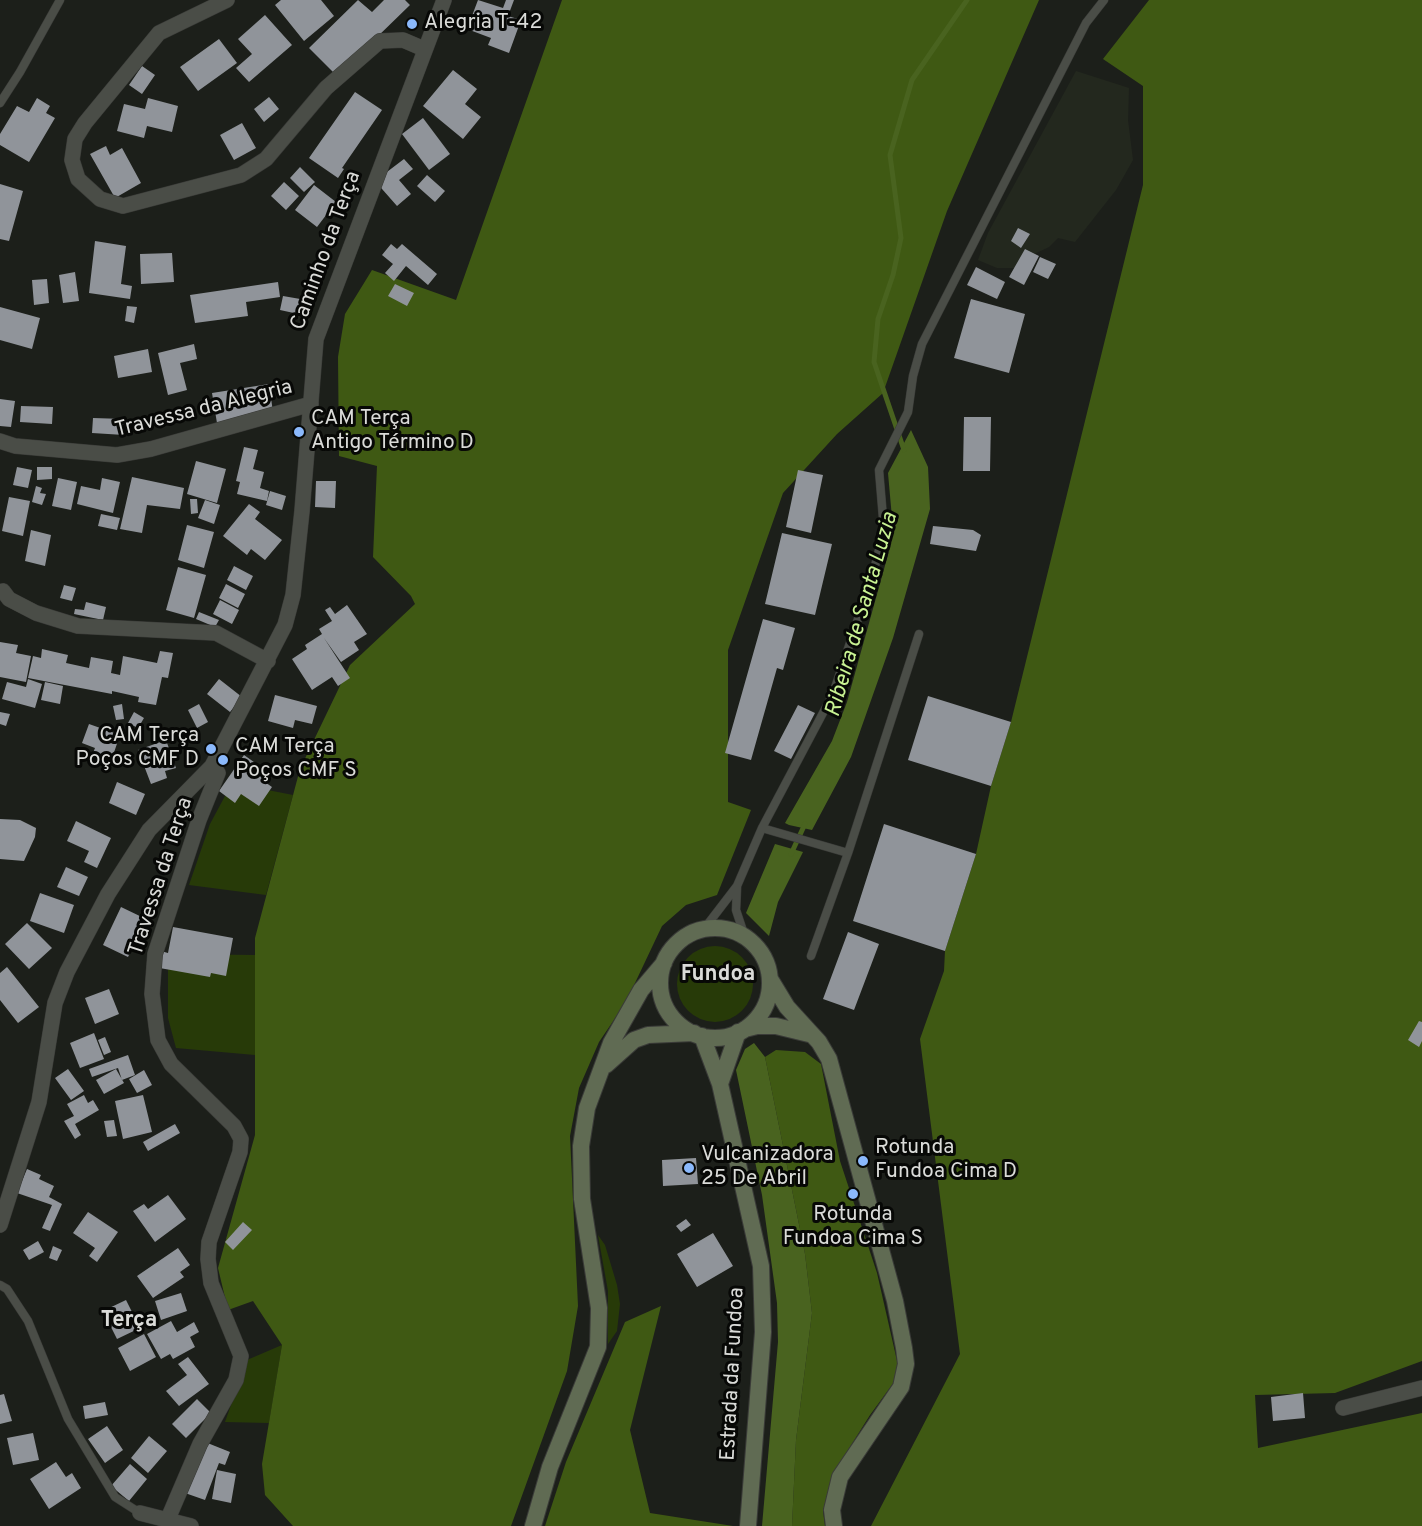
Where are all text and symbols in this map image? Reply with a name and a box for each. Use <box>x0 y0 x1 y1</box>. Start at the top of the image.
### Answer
place label: Alegria T-42 <box>424 11 542 37</box>
marker: Alegria T-42 <box>405 17 419 31</box>
street label: Caminho da Terça <box>287 168 367 334</box>
street label: Travessa da Alegria <box>113 376 295 444</box>
place label: CAM Terça Antigo Término D <box>311 407 474 457</box>
marker: CAM Terça Antigo Término D <box>292 425 306 439</box>
water label: Ribeira de Santa Luzia <box>821 510 905 720</box>
place label: CAM Terça Poços CMF D <box>75 724 199 774</box>
place label: CAM Terça Poços CMF S <box>235 735 357 785</box>
marker: CAM Terça Poços CMF D <box>204 742 218 756</box>
marker: CAM Terça Poços CMF S <box>216 753 230 767</box>
street label: Travessa da Terça <box>125 795 199 959</box>
district label: Fundoa <box>681 963 755 989</box>
place label: Rotunda Fundoa Cima D <box>875 1136 1017 1186</box>
place label: Vulcanizadora 25 De Abril <box>701 1143 834 1193</box>
marker: Rotunda Fundoa Cima D <box>856 1154 870 1168</box>
marker: Vulcanizadora 25 De Abril <box>682 1161 696 1175</box>
marker: Rotunda Fundoa Cima S <box>846 1187 860 1201</box>
place label: Rotunda Fundoa Cima S <box>783 1203 923 1253</box>
street label: Estrada da Fundoa <box>717 1287 751 1461</box>
district label: Terça <box>101 1309 157 1335</box>

